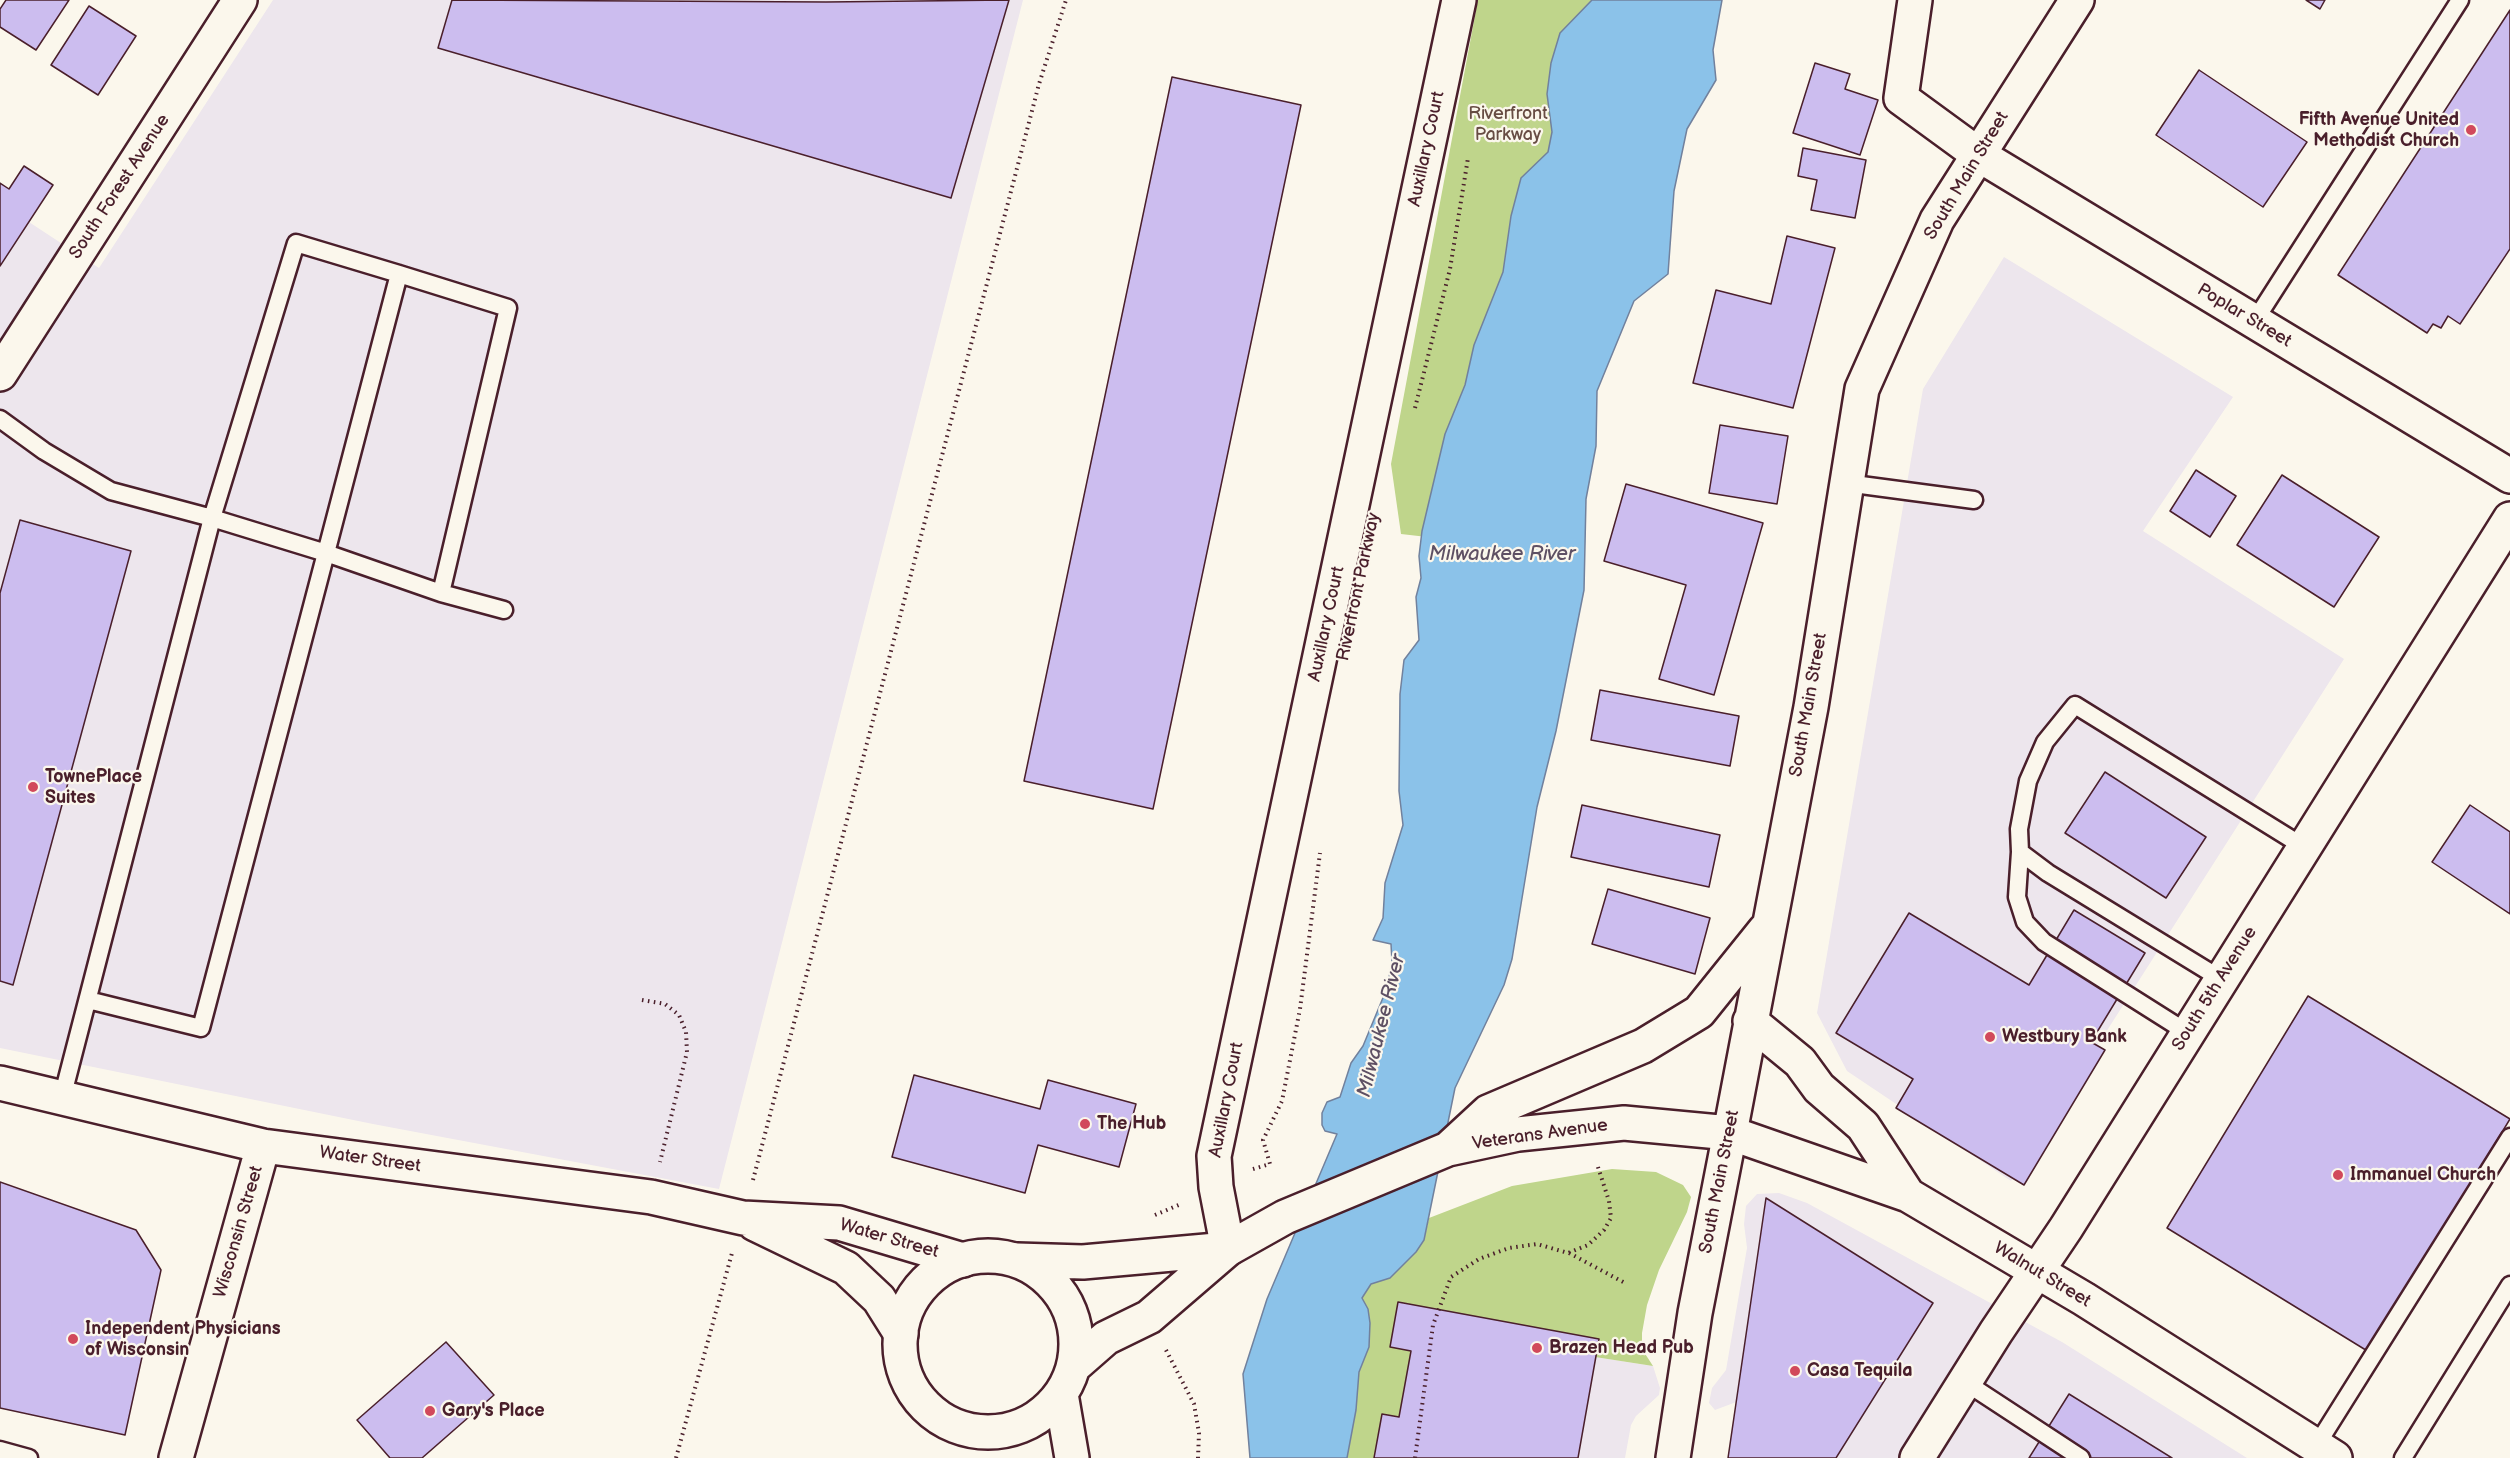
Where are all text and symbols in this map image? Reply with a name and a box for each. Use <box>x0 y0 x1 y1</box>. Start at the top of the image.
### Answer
street label: Auxillary Court <box>1404 90 1450 208</box>
park label: Riverfront Parkway <box>1468 103 1548 146</box>
street label: South Main Street <box>1920 108 2014 244</box>
place label: Fifth Avenue United Methodist Church <box>2299 109 2459 152</box>
street label: South Forest Avenue <box>65 111 175 263</box>
marker: Fifth Avenue United Methodist Church <box>2464 123 2478 137</box>
street label: Poplar Street <box>2193 279 2295 353</box>
street label: Riverfront Parkway <box>1333 511 1385 663</box>
water label: Milwaukee River <box>1429 543 1575 567</box>
street label: Auxillary Court <box>1304 565 1350 683</box>
street label: South Main Street <box>1786 631 1832 779</box>
place label: TownePlace Suites <box>45 766 142 808</box>
marker: TownePlace Suites <box>26 780 40 794</box>
street label: South 5th Avenue <box>2168 923 2262 1055</box>
water label: Milwaukee River <box>1353 952 1411 1100</box>
place label: Westbury Bank <box>2002 1026 2127 1048</box>
marker: Westbury Bank <box>1983 1030 1997 1044</box>
street label: Auxillary Court <box>1205 1040 1249 1160</box>
street label: South Main Street <box>1696 1108 1744 1256</box>
place label: The Hub <box>1097 1113 1166 1135</box>
street label: Veterans Avenue <box>1471 1115 1609 1155</box>
marker: The Hub <box>1078 1117 1092 1131</box>
street label: Water Street <box>318 1142 422 1178</box>
street label: Wisconsin Street <box>210 1164 268 1300</box>
place label: Immanuel Church <box>2350 1164 2496 1186</box>
marker: Immanuel Church <box>2331 1168 2345 1182</box>
street label: Water Street <box>837 1215 941 1263</box>
street label: Walnut Street <box>1990 1238 2094 1312</box>
place label: Independent Physicians of Wisconsin <box>85 1318 281 1360</box>
marker: Independent Physicians of Wisconsin <box>66 1332 80 1346</box>
place label: Brazen Head Pub <box>1549 1337 1694 1359</box>
marker: Brazen Head Pub <box>1530 1341 1544 1355</box>
place label: Casa Tequila <box>1807 1360 1912 1382</box>
marker: Casa Tequila <box>1788 1364 1802 1378</box>
place label: Gary's Place <box>442 1400 545 1422</box>
marker: Gary's Place <box>423 1404 437 1418</box>

